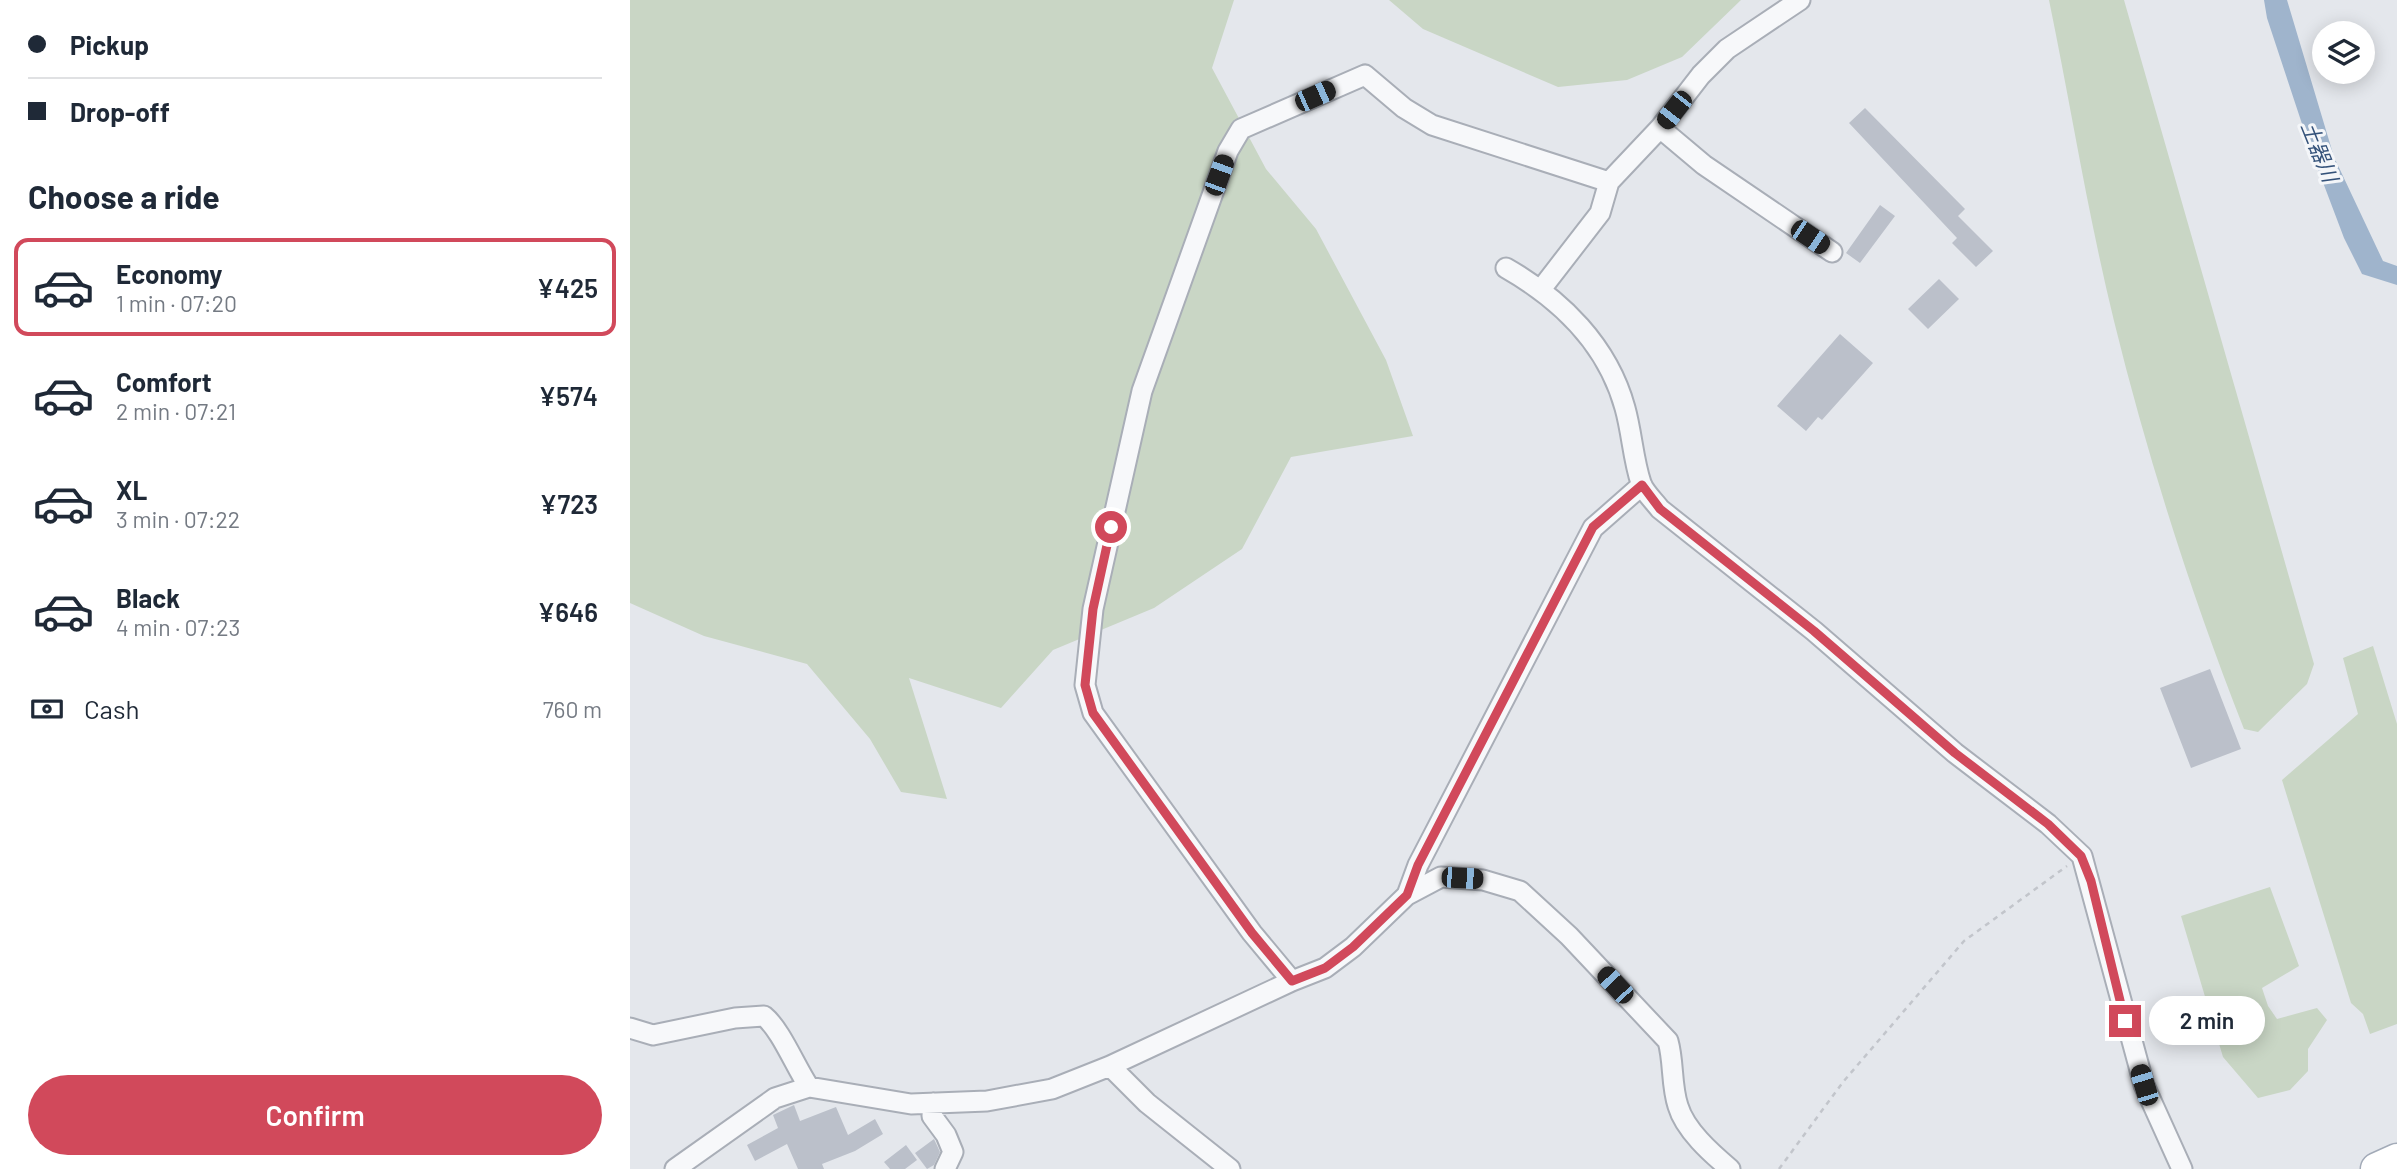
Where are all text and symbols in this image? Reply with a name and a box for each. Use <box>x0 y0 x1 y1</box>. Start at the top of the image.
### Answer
map controls <box>2312 21 2375 84</box>
button: layers <box>2312 21 2375 84</box>
text: Pickup <box>70 29 149 60</box>
car <box>1292 78 1339 114</box>
car <box>1653 87 1696 133</box>
text: Drop-off <box>70 96 170 127</box>
water label: 土器川 <box>2297 118 2345 187</box>
car <box>1202 152 1237 198</box>
text: Choose a ride <box>28 177 220 215</box>
car <box>1787 217 1834 257</box>
icon: car <box>32 256 95 319</box>
text: Economy <box>116 258 222 289</box>
text: ¥425 <box>537 272 598 303</box>
text: 1 min · 07:20 <box>116 289 237 317</box>
icon: car <box>32 364 95 427</box>
text: Comfort <box>116 366 212 397</box>
text: ¥574 <box>538 380 598 411</box>
text: 2 min · 07:21 <box>116 397 236 425</box>
icon: car <box>32 472 95 535</box>
text: XL <box>116 474 147 505</box>
text: ¥723 <box>540 488 598 519</box>
text: 3 min · 07:22 <box>116 505 240 533</box>
route start <box>1095 511 1127 543</box>
icon: car <box>32 580 95 643</box>
text: Black <box>116 582 180 613</box>
text: ¥646 <box>537 596 598 627</box>
text: 4 min · 07:23 <box>116 613 240 641</box>
icon: cash <box>28 690 66 728</box>
text: Cash <box>84 693 139 724</box>
text: 760 m <box>543 695 602 723</box>
car <box>1441 866 1484 890</box>
car <box>1593 962 1638 1008</box>
callout: 2 min <box>2150 996 2265 1046</box>
route end <box>2109 1005 2141 1037</box>
text: 2 min <box>2180 1006 2234 1034</box>
car <box>2128 1062 2161 1108</box>
button: Confirm <box>28 1075 602 1155</box>

